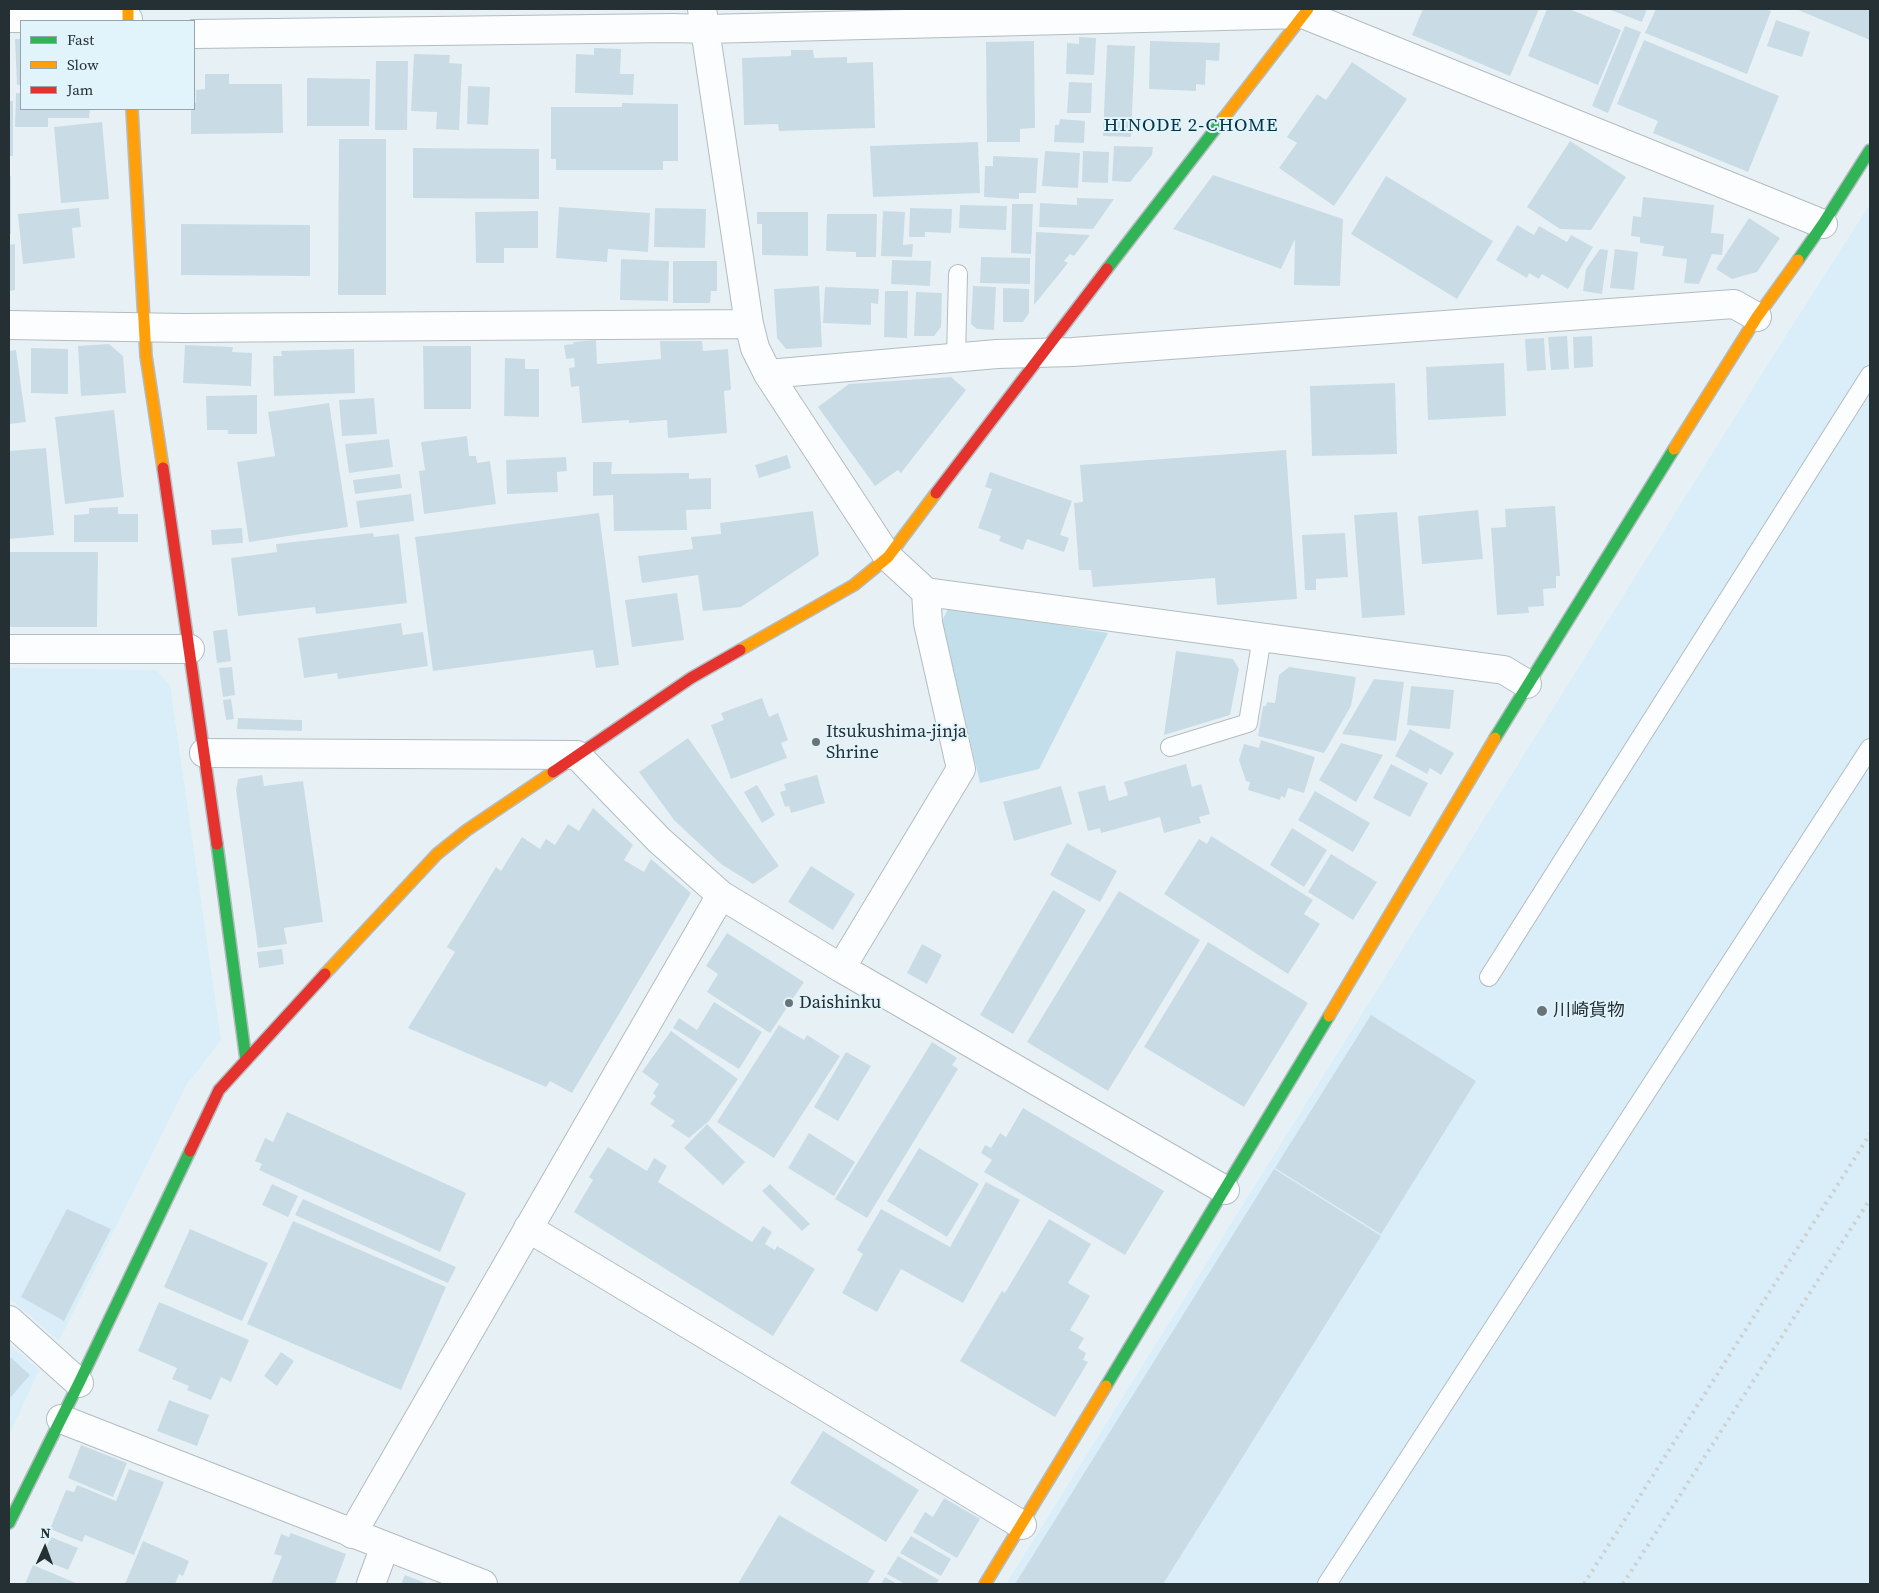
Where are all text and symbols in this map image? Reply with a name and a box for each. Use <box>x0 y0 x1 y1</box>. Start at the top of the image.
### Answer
legend <box>20 20 195 110</box>
text: Fast <box>67 29 94 50</box>
text: Slow <box>67 54 99 75</box>
text: Jam <box>67 79 93 100</box>
district label: HINODE 2-CHOME <box>1102 115 1280 137</box>
place label: Itsukushima-jinja Shrine <box>826 721 967 764</box>
marker: Itsukushima-jinja Shrine <box>810 736 822 748</box>
place label: Daishinku <box>799 992 881 1014</box>
marker: Daishinku <box>783 997 795 1009</box>
place label: 川崎貨物 <box>1553 1000 1625 1022</box>
marker: 川崎貨物 <box>1535 1004 1549 1018</box>
north arrow <box>20 1523 70 1573</box>
text: N <box>40 1523 51 1543</box>

